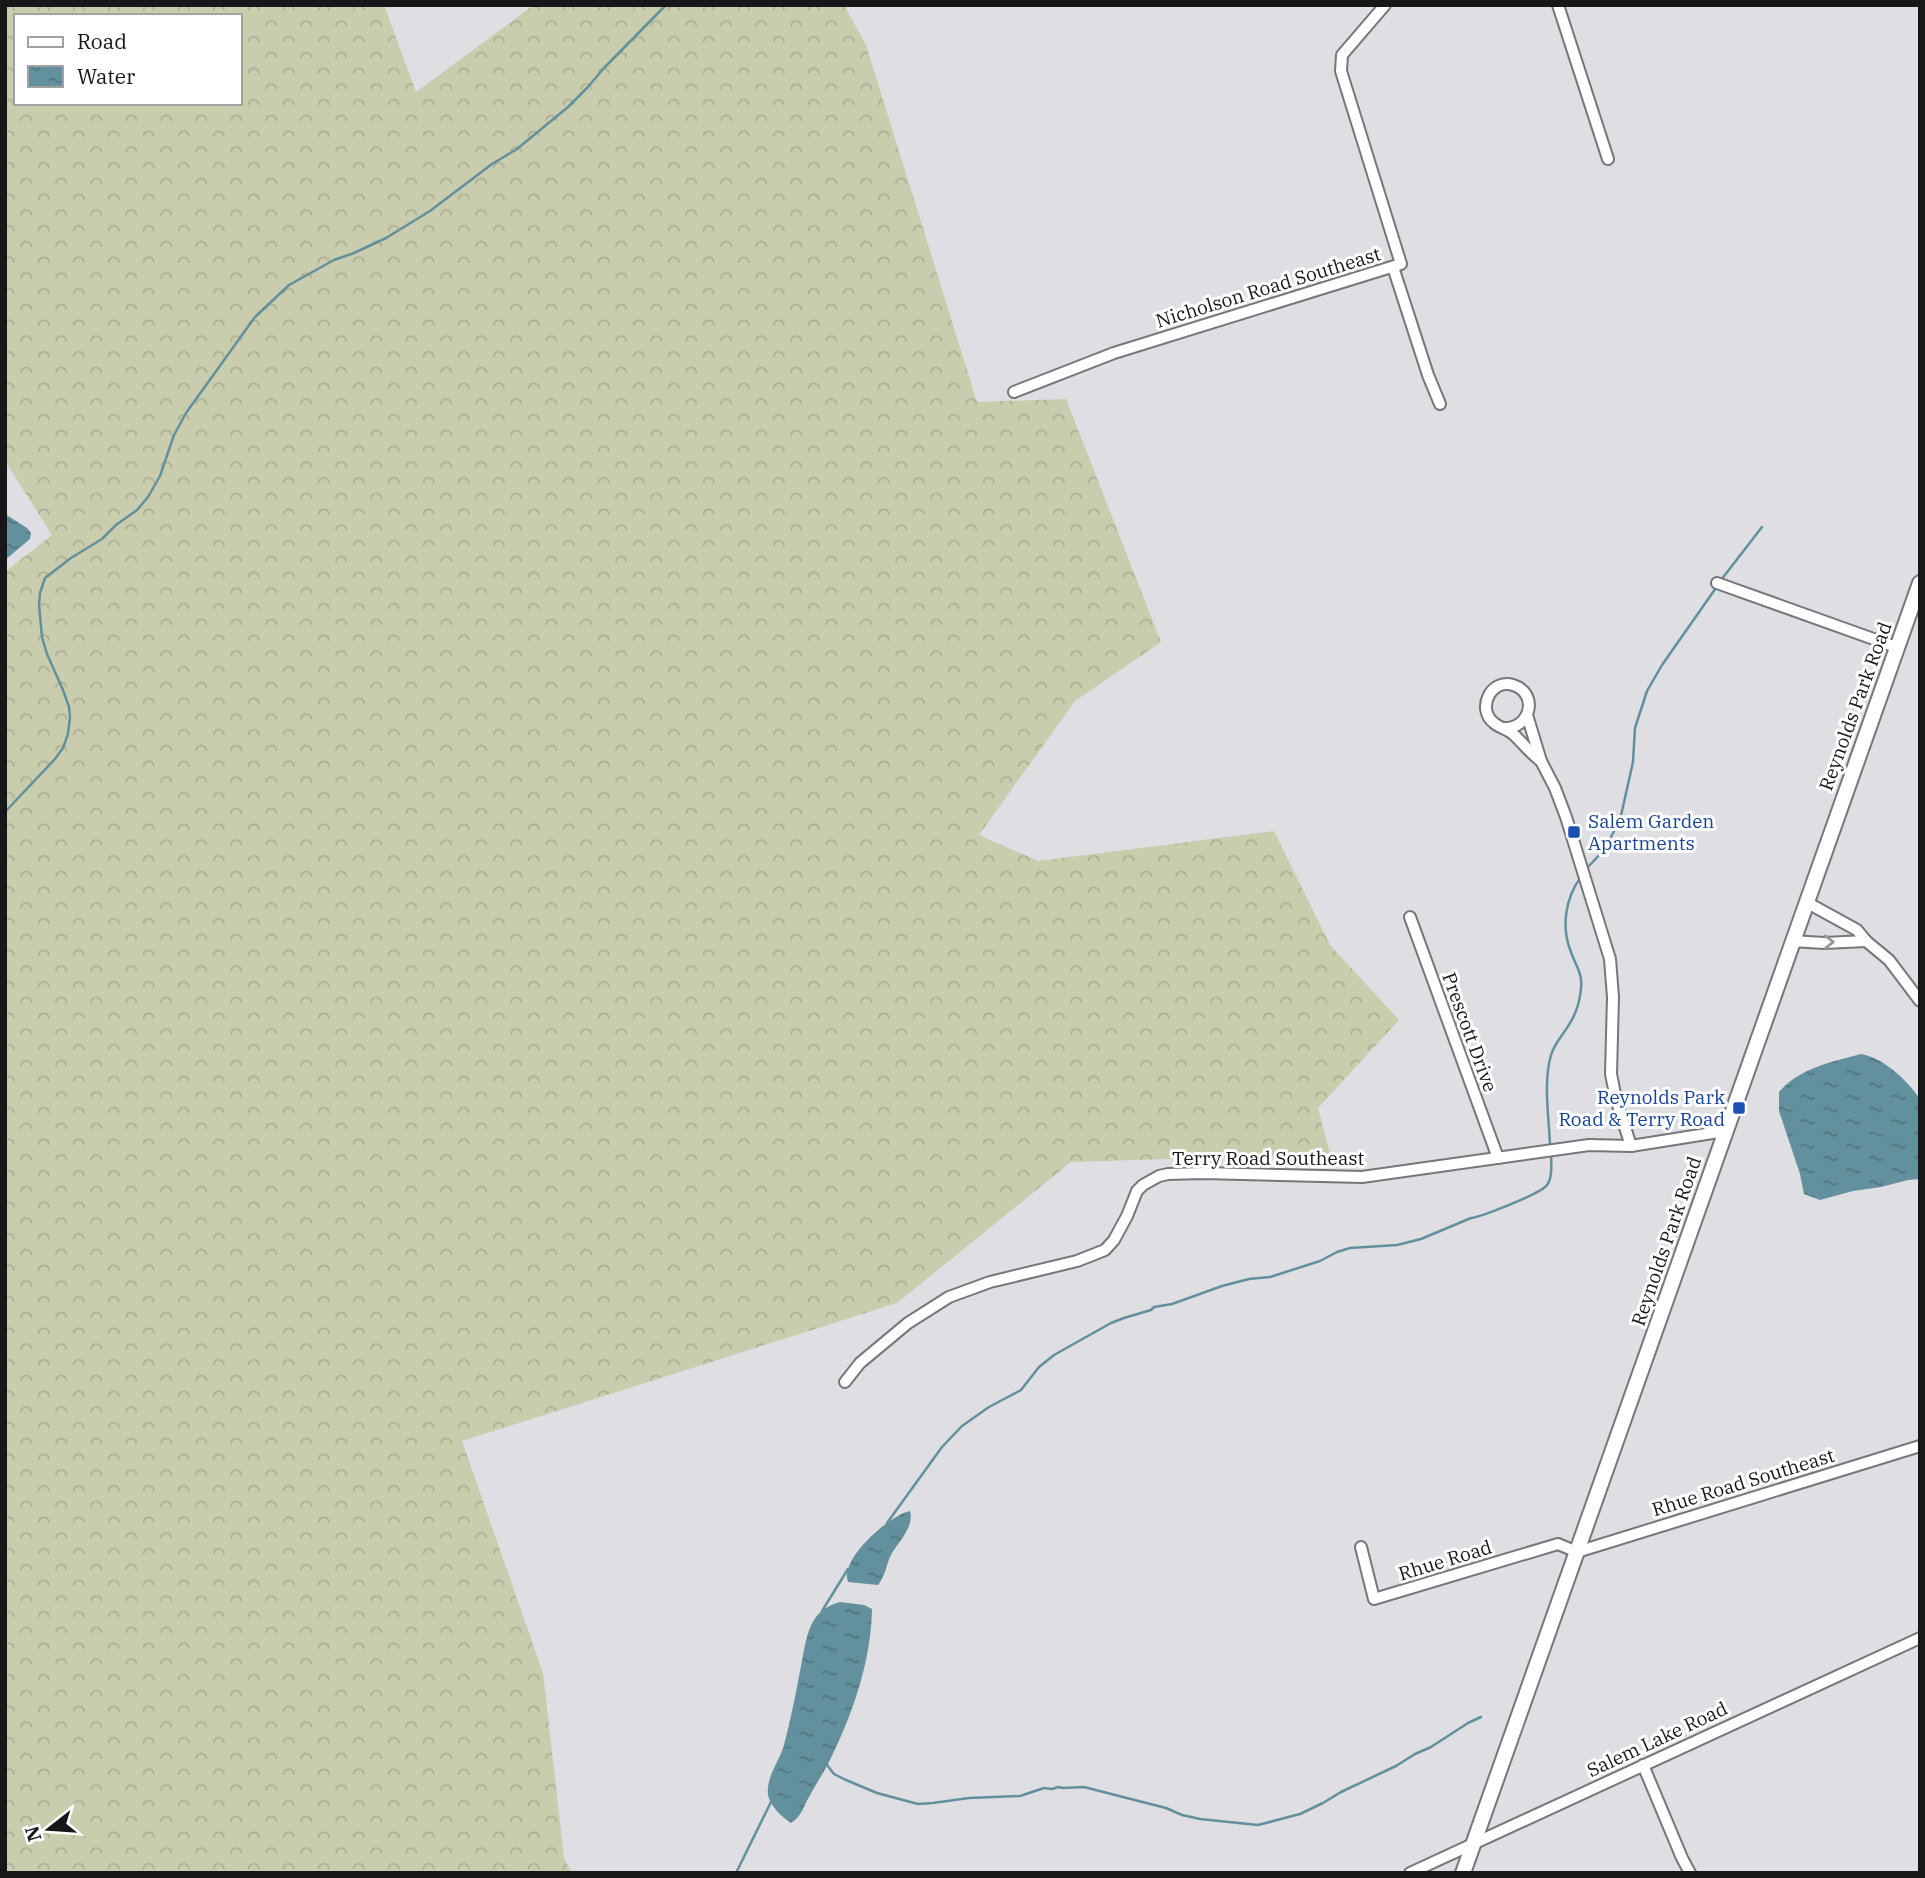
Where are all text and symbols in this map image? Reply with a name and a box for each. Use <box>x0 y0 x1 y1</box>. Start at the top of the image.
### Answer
legend <box>14 14 242 105</box>
text: Road <box>77 27 127 55</box>
text: Water <box>77 62 136 90</box>
street label: Nicholson Road Southeast <box>1153 241 1384 333</box>
street label: Reynolds Park Road <box>1813 618 1897 794</box>
place label: Salem Garden Apartments <box>1588 809 1715 855</box>
marker: Salem Garden Apartments <box>1566 824 1582 840</box>
one-way arrow <box>1824 935 1835 950</box>
street label: Prescott Drive <box>1437 969 1503 1095</box>
place label: Reynolds Park Road & Terry Road <box>1558 1085 1725 1131</box>
marker: Reynolds Park Road & Terry Road <box>1731 1100 1747 1116</box>
street label: Terry Road Southeast <box>1172 1146 1364 1170</box>
street label: Reynolds Park Road <box>1626 1153 1706 1329</box>
street label: Rhue Road Southeast <box>1649 1443 1837 1521</box>
street label: Rhue Road <box>1395 1534 1495 1586</box>
street label: Salem Lake Road <box>1583 1696 1731 1782</box>
north arrow <box>14 1794 84 1864</box>
text: N <box>19 1823 46 1845</box>

